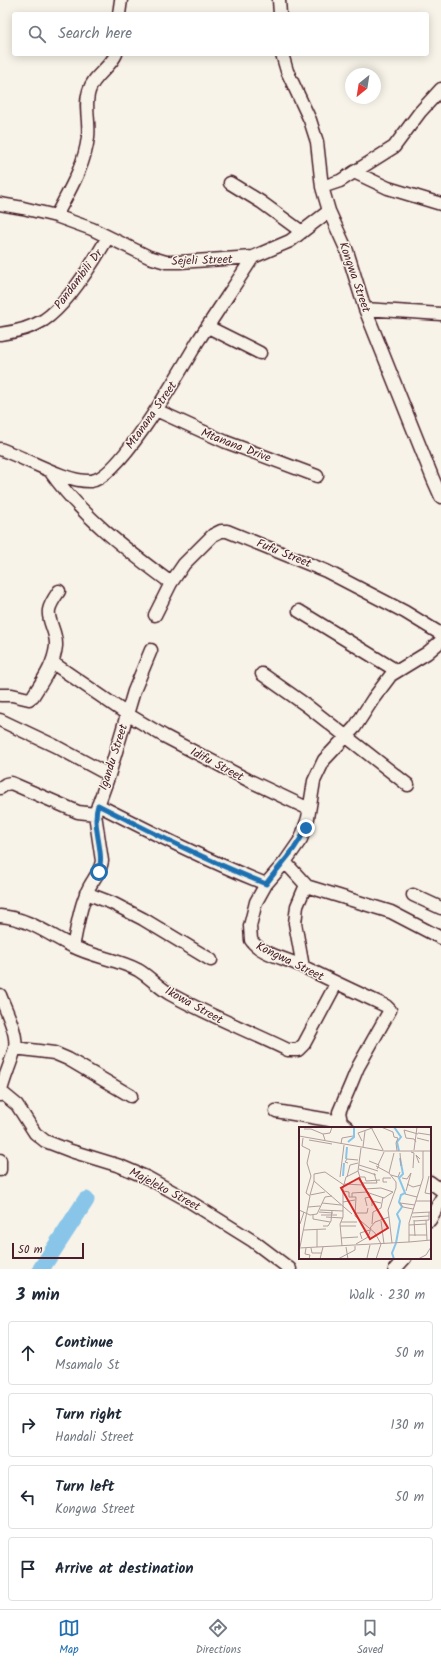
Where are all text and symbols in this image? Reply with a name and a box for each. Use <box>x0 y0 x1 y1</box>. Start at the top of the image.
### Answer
search box <box>12 12 429 56</box>
text: Search here <box>58 22 132 46</box>
icon: search <box>26 23 48 45</box>
north arrow <box>345 68 381 104</box>
street label: Kongwa Street <box>334 239 376 315</box>
street label: Pandambili Dr <box>49 244 108 313</box>
street label: Sejeli Street <box>171 250 233 271</box>
street label: Mtanana Street <box>121 377 182 453</box>
street label: Mtanana Drive <box>198 423 274 468</box>
street label: Fufu Street <box>254 534 314 573</box>
street label: Igandu Street <box>94 721 133 793</box>
street label: Idifu Street <box>187 742 247 787</box>
route end <box>297 819 315 837</box>
route start <box>90 863 108 881</box>
street label: Kongwa Street <box>253 937 327 986</box>
street label: Ikowa Street <box>161 982 227 1029</box>
inset map <box>299 1127 431 1259</box>
street label: Majeleko Street <box>126 1163 204 1216</box>
scale bar <box>12 1241 84 1260</box>
text: 50 m <box>18 1241 43 1259</box>
text: 3 min <box>16 1282 60 1309</box>
text: Walk · 230 m <box>349 1285 425 1306</box>
text: Continue <box>55 1331 113 1355</box>
icon: ahead <box>17 1342 39 1364</box>
text: 50 m <box>395 1343 424 1364</box>
text: Msamalo St <box>55 1355 120 1376</box>
text: Turn right <box>55 1403 122 1427</box>
icon: right <box>17 1414 39 1436</box>
text: 130 m <box>390 1415 424 1436</box>
text: Handali Street <box>55 1427 134 1448</box>
text: Turn left <box>55 1475 115 1499</box>
icon: left <box>17 1486 39 1508</box>
text: 50 m <box>395 1487 424 1508</box>
text: Kongwa Street <box>55 1499 135 1520</box>
text: Arrive at destination <box>55 1557 194 1581</box>
icon: arrive <box>17 1558 39 1580</box>
tab: Map <box>58 1617 80 1659</box>
tab: Directions <box>196 1617 241 1659</box>
tab: Saved <box>357 1617 383 1659</box>

